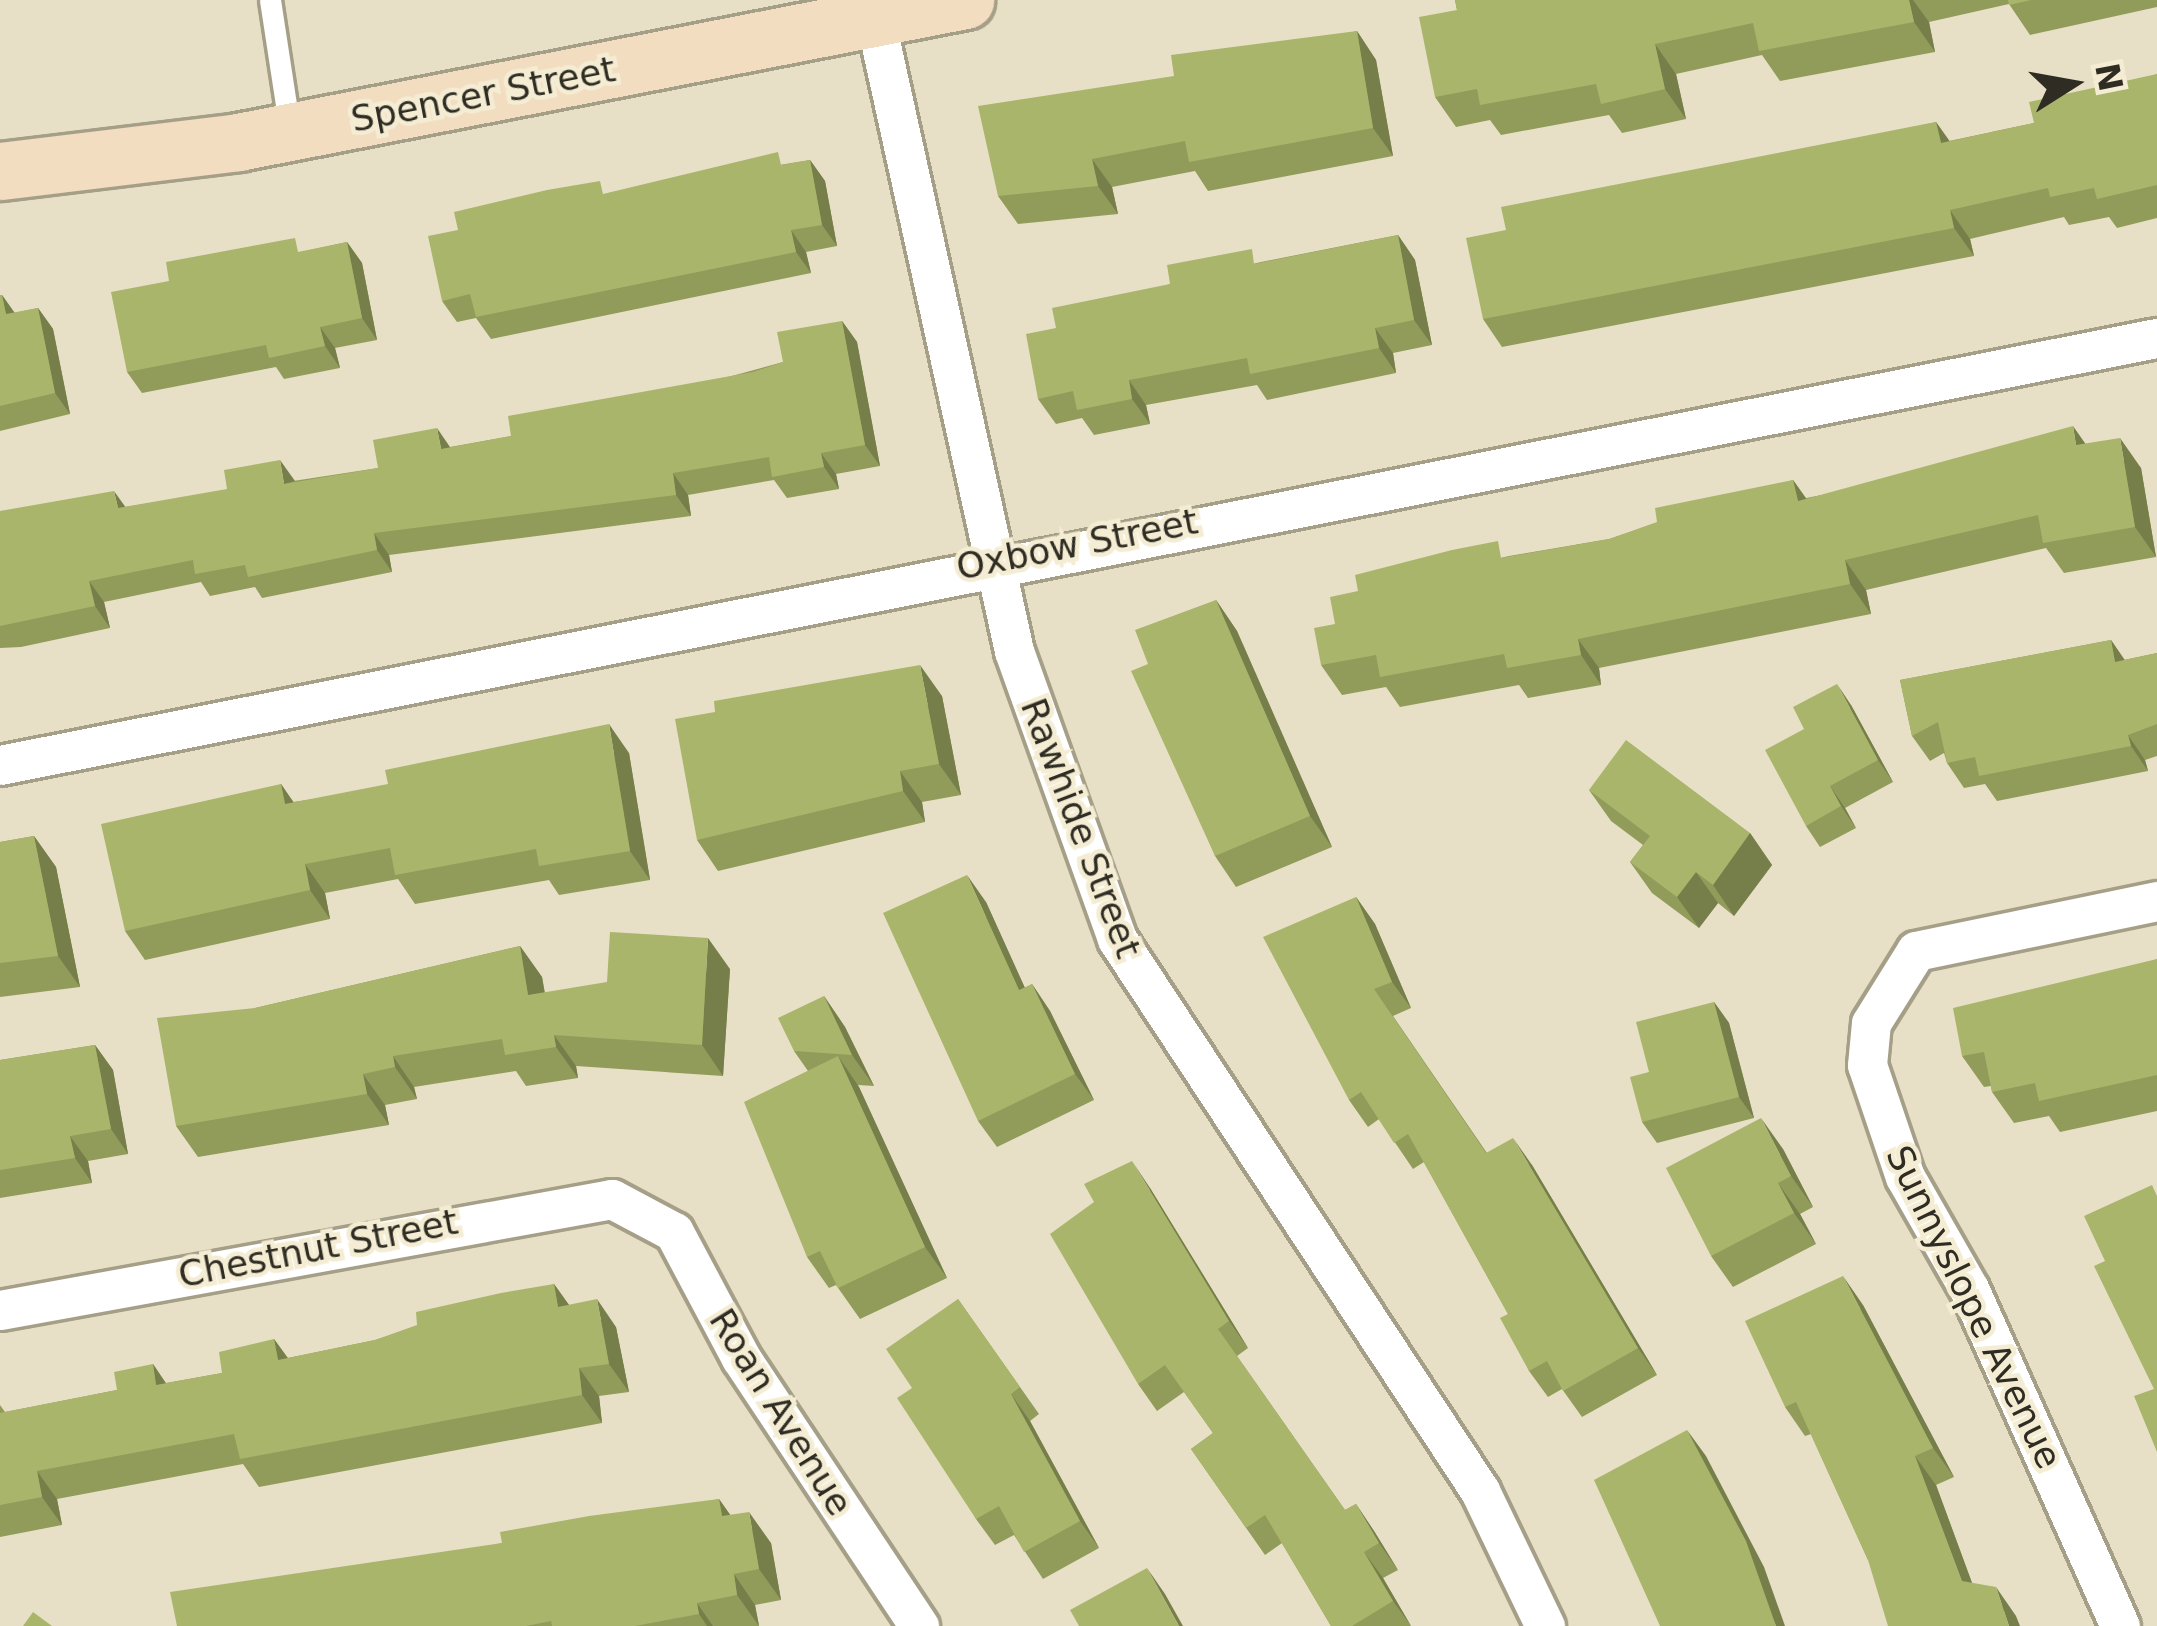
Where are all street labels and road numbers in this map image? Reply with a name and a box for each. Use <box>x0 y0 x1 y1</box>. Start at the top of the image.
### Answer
street label: Spencer Street <box>347 47 619 141</box>
street label: Oxbow Street <box>953 499 1201 589</box>
street label: Rawhide Street <box>1012 692 1150 964</box>
street label: Sunnyslope Avenue <box>1877 1139 2071 1475</box>
street label: Chestnut Street <box>175 1200 461 1296</box>
street label: Roan Avenue <box>700 1301 862 1523</box>

